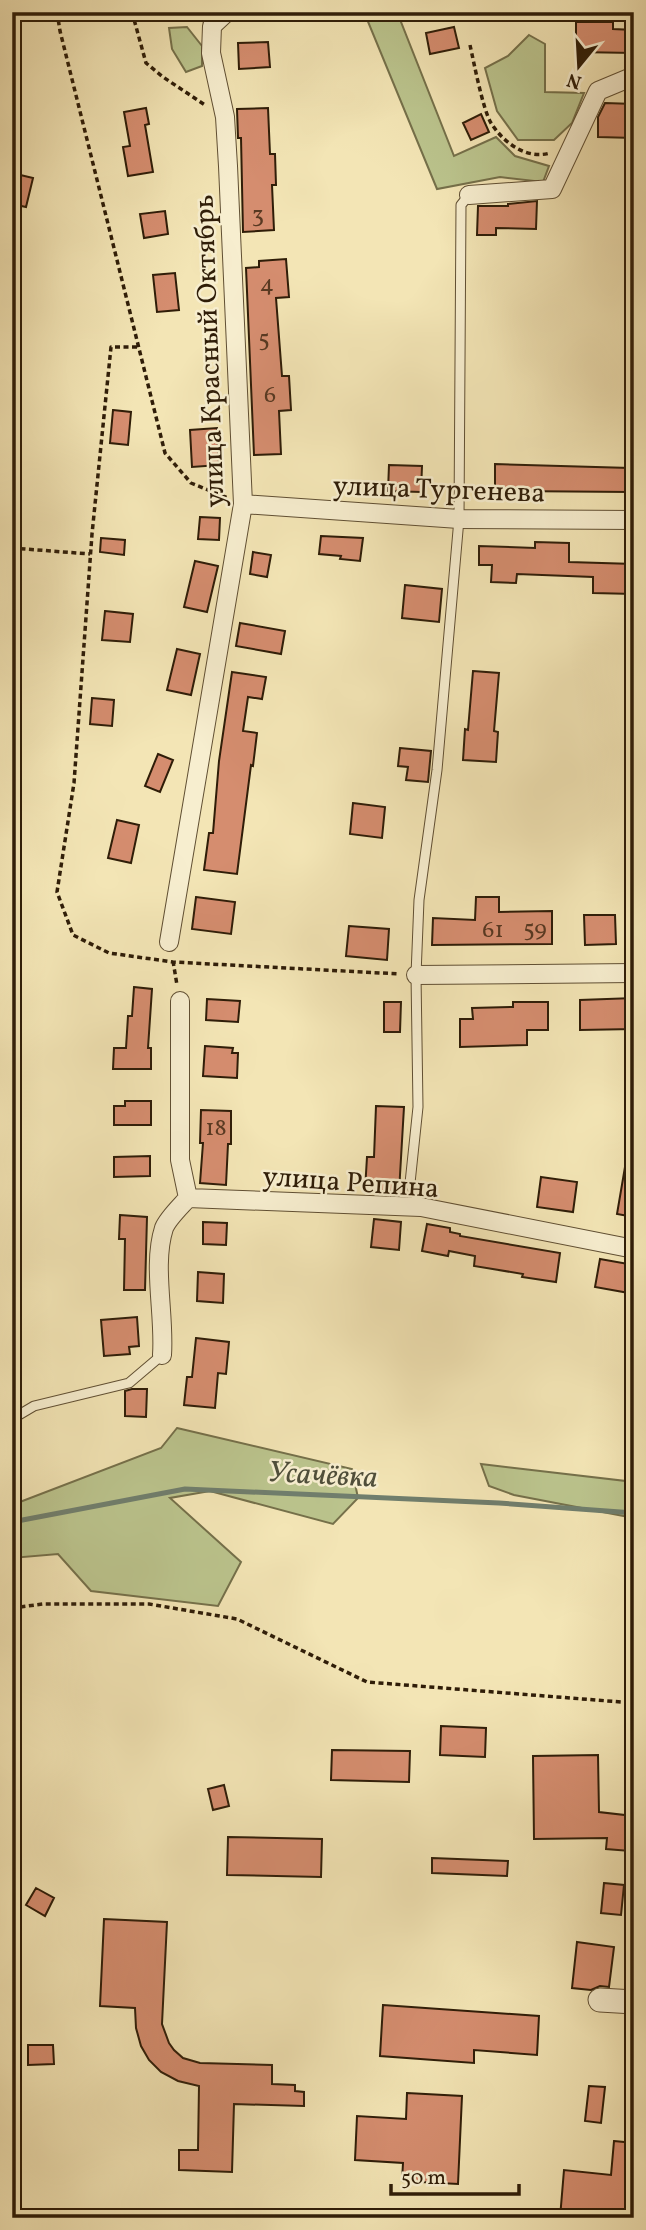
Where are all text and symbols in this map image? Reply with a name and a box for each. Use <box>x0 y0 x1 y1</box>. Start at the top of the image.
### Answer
north arrow <box>544 32 614 102</box>
text: N <box>564 66 585 95</box>
street label: улица Красный Октябрь <box>186 194 235 508</box>
house number: 3 <box>252 199 264 233</box>
house number: 4 <box>260 268 274 302</box>
house number: 5 <box>258 323 270 357</box>
house number: 6 <box>264 379 276 413</box>
street label: улица Тургенева <box>332 467 546 514</box>
house number: 59 <box>523 913 547 947</box>
house number: 61 <box>482 914 504 948</box>
house number: 18 <box>205 1112 227 1146</box>
street label: улица Репина <box>261 1158 440 1209</box>
water label: Усачёвка <box>267 1452 379 1500</box>
scale bar <box>391 2153 518 2197</box>
text: 50 m <box>401 2164 446 2193</box>

